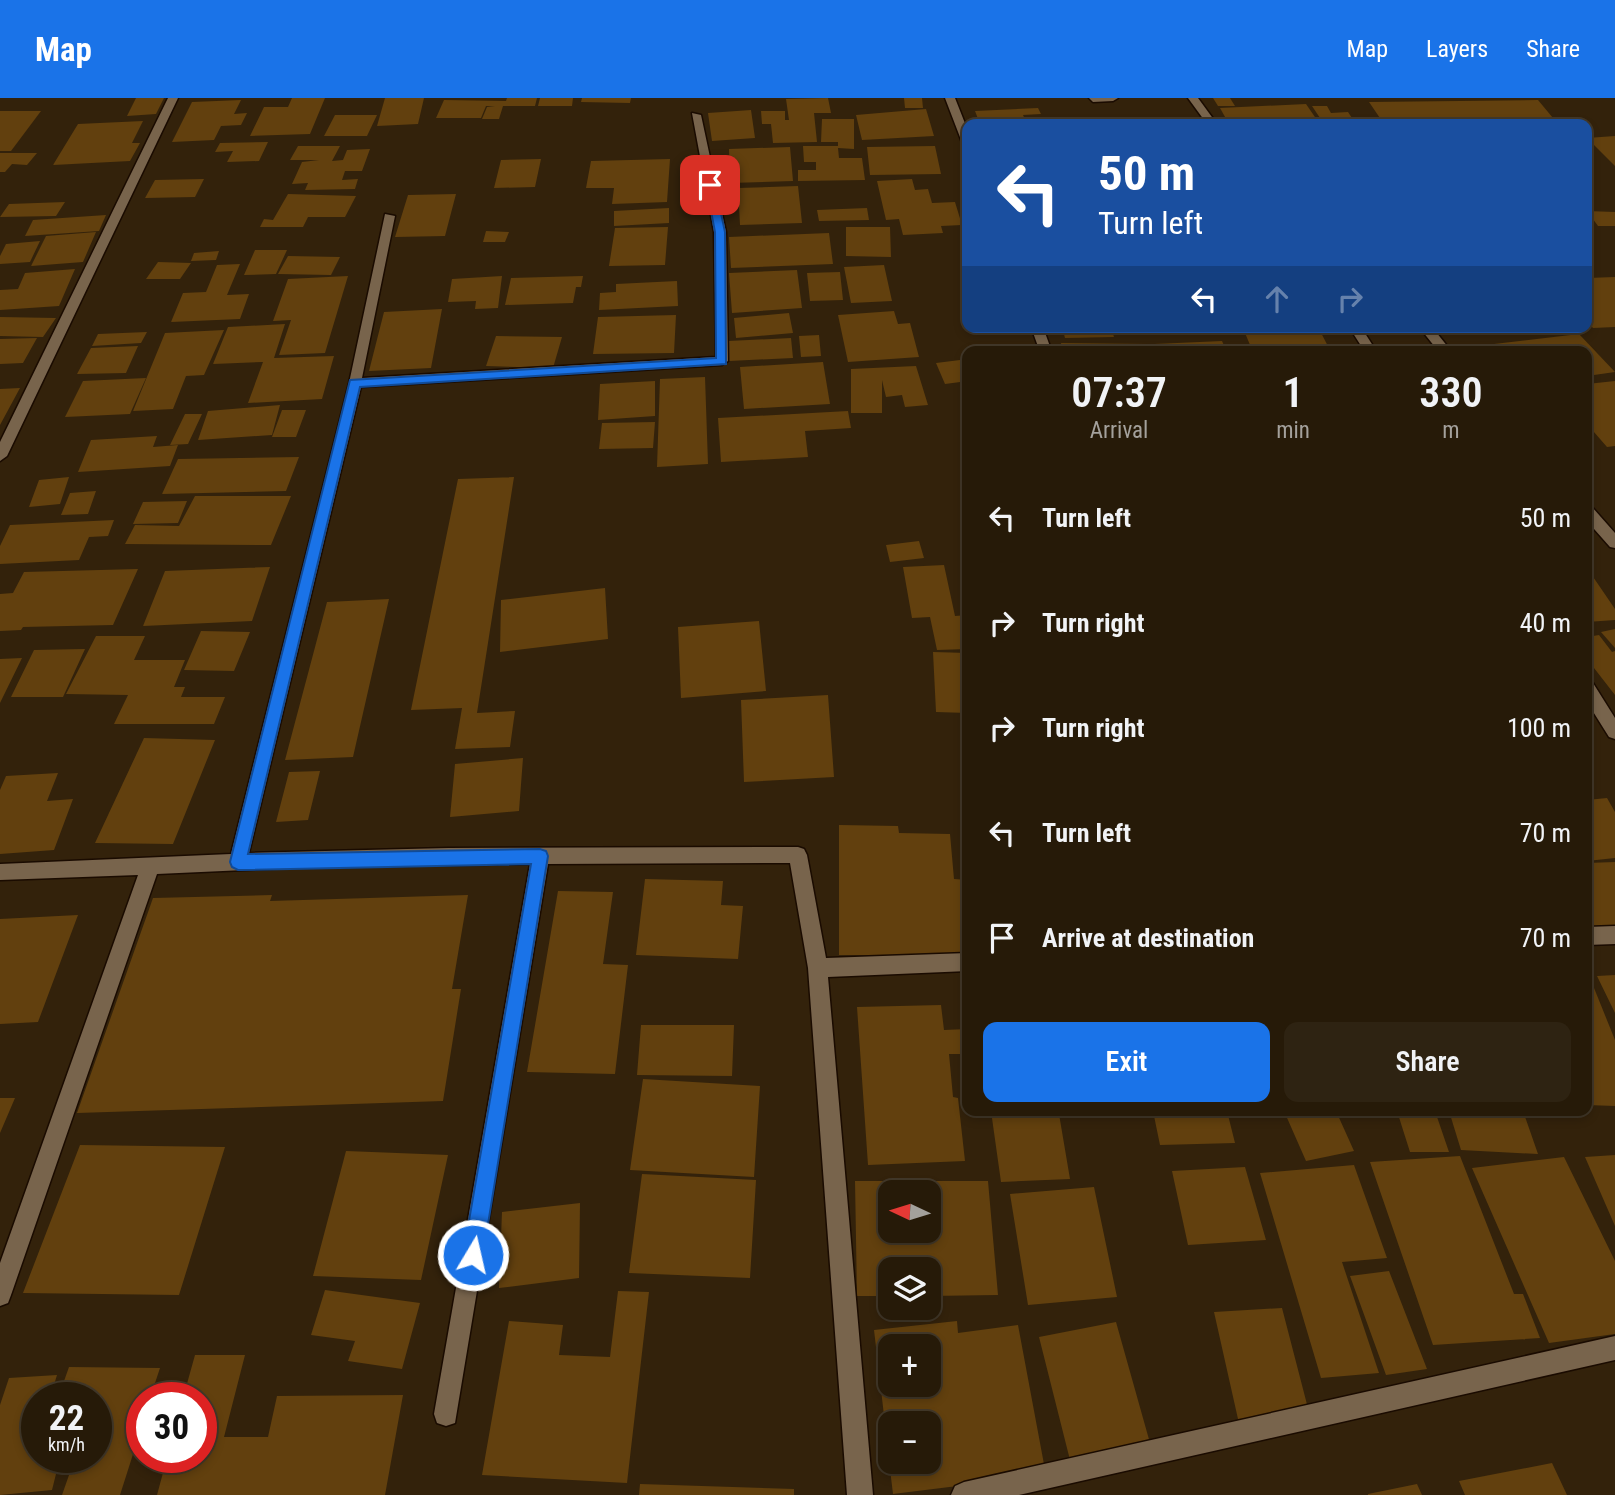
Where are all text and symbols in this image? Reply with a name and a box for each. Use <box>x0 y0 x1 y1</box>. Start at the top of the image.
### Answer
text: Map <box>35 30 92 69</box>
text: Map <box>1347 35 1388 63</box>
text: Layers <box>1426 35 1488 63</box>
text: Share <box>1526 35 1580 63</box>
text: 50 m <box>1098 145 1195 202</box>
icon: left <box>983 147 1074 238</box>
pin <box>680 155 740 215</box>
icon: arrive <box>691 166 729 204</box>
text: Turn left <box>1098 204 1203 242</box>
icon: left <box>1185 280 1223 318</box>
icon: ahead <box>1258 280 1296 318</box>
icon: right <box>1331 280 1369 318</box>
text: 07:37 <box>1071 368 1167 417</box>
text: 1 <box>1283 368 1304 417</box>
text: 330 <box>1419 368 1483 417</box>
text: Arrival <box>1090 417 1148 444</box>
text: min <box>1276 417 1310 444</box>
text: m <box>1442 417 1460 444</box>
icon: left <box>983 499 1021 537</box>
text: Turn left <box>1042 503 1131 533</box>
text: 50 m <box>1520 503 1571 533</box>
icon: right <box>983 604 1021 642</box>
text: Turn right <box>1042 608 1144 638</box>
text: 40 m <box>1520 608 1571 638</box>
icon: right <box>983 709 1021 747</box>
text: Turn right <box>1042 713 1144 743</box>
text: 100 m <box>1507 713 1571 743</box>
icon: left <box>983 814 1021 852</box>
text: Turn left <box>1042 818 1131 848</box>
text: 70 m <box>1520 818 1571 848</box>
icon: arrive <box>983 919 1021 957</box>
text: Arrive at destination <box>1042 923 1254 953</box>
text: 70 m <box>1520 923 1571 953</box>
button: Exit <box>983 1022 1270 1102</box>
button: Share <box>1284 1022 1571 1102</box>
north arrow <box>878 1180 942 1242</box>
map controls <box>878 1180 941 1474</box>
position arrow <box>436 1218 510 1292</box>
button: layers <box>878 1257 941 1320</box>
button: + <box>878 1334 941 1397</box>
speed limit sign: 30 <box>126 1382 217 1473</box>
text: 22 <box>49 1398 84 1439</box>
button: − <box>878 1411 941 1474</box>
text: km/h <box>48 1434 85 1455</box>

